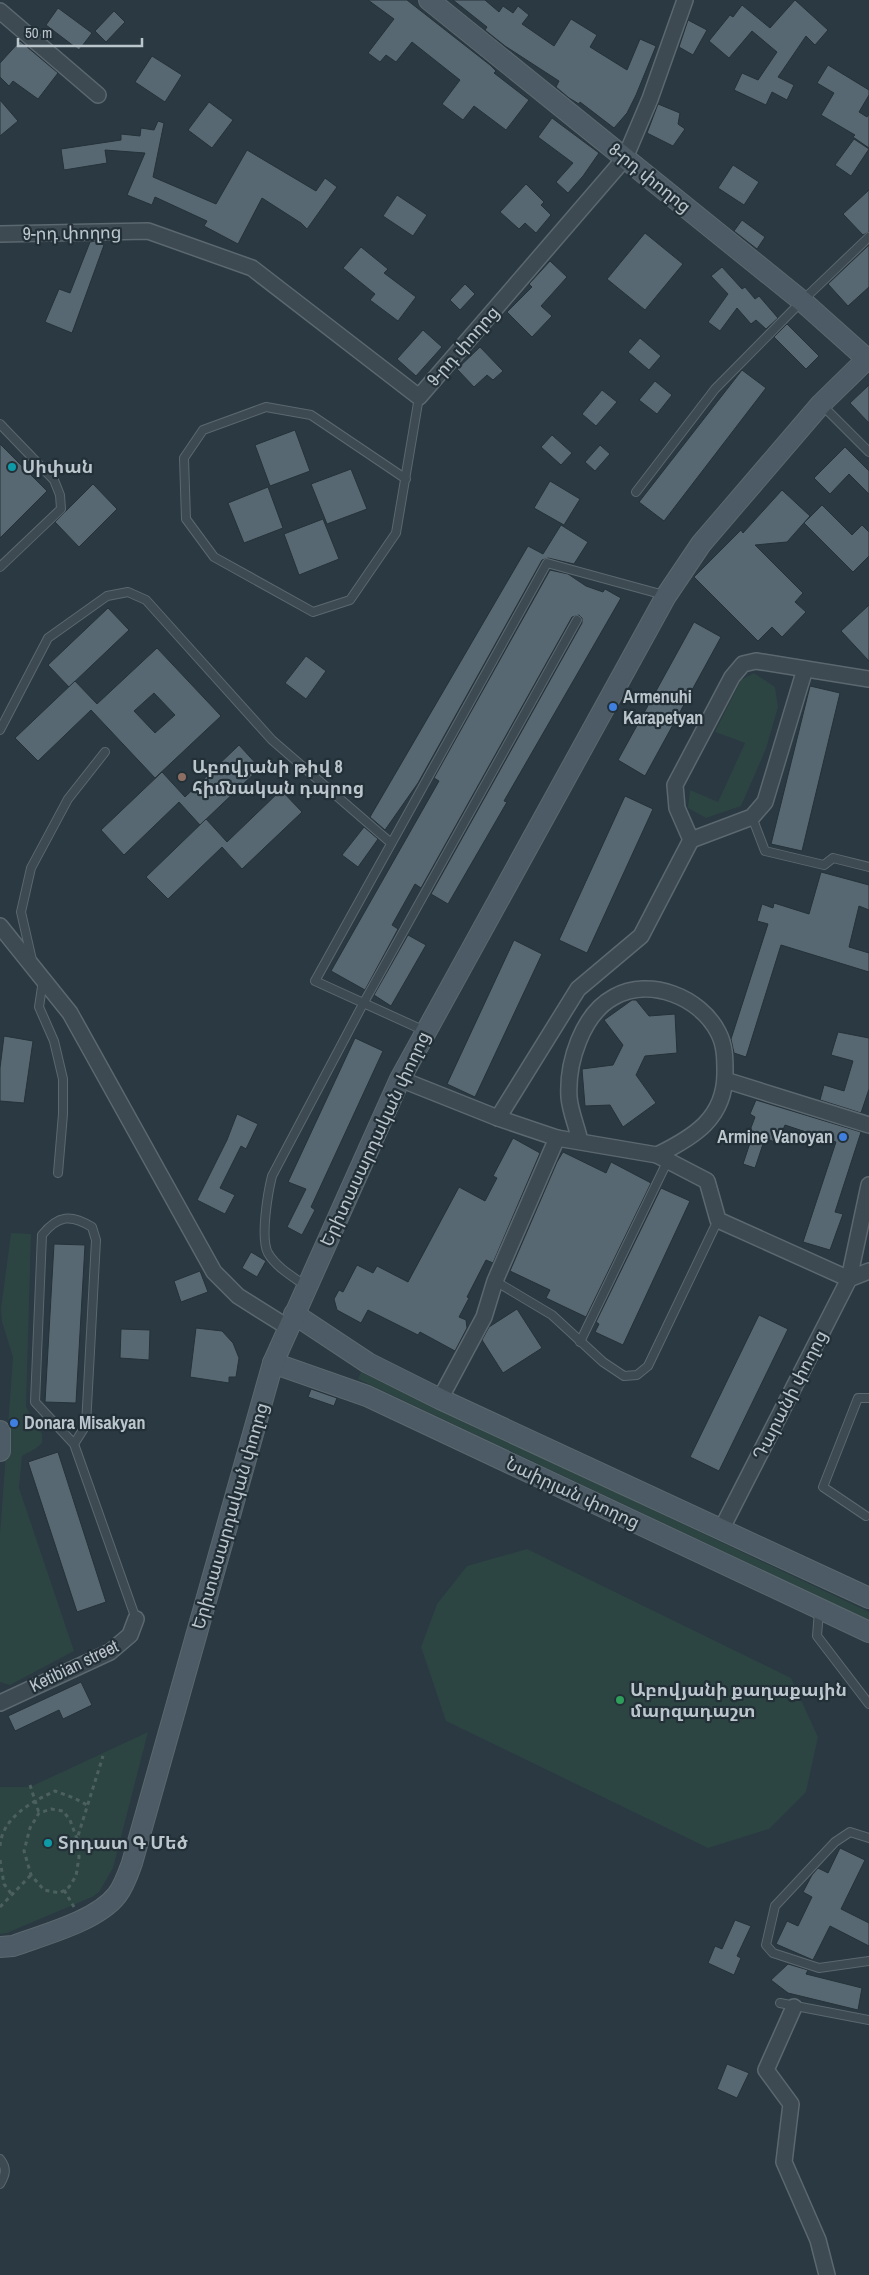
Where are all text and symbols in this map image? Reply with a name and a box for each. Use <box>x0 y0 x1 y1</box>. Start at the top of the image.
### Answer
scale bar <box>18 15 141 47</box>
text: 50 m <box>25 22 52 43</box>
street label: 8-րդ փողոց <box>604 137 697 218</box>
street label: 9-րդ փողոց <box>22 219 122 246</box>
street label: 9-րդ փողոց <box>421 300 504 391</box>
place label: Սիփան <box>22 454 93 479</box>
marker: Սիփան <box>6 461 18 473</box>
place label: Armenuhi Karapetyan <box>623 684 703 730</box>
marker: Armenuhi Karapetyan <box>607 701 619 713</box>
place label: Աբովյանի թիվ 8 հիմնական դպրոց <box>192 754 364 800</box>
marker: Աբովյանի թիվ 8 հիմնական դպրոց <box>176 771 188 783</box>
street label: Երիտասարդական փողոց <box>314 1027 436 1251</box>
place label: Armine Vanoyan <box>717 1124 833 1149</box>
marker: Armine Vanoyan <box>837 1131 849 1143</box>
street label: Դարանի փողոց <box>746 1326 833 1464</box>
street label: Երիտասարդական փողոց <box>185 1399 274 1632</box>
place label: Donara Misakyan <box>24 1410 145 1435</box>
marker: Donara Misakyan <box>8 1417 20 1429</box>
street label: Նաիրյան փողոց <box>502 1451 644 1535</box>
street label: Ketibian street <box>25 1633 122 1698</box>
place label: Աբովյանի քաղաքային մարզադաշտ <box>630 1677 847 1723</box>
marker: Աբովյանի քաղաքային մարզադաշտ <box>614 1694 626 1706</box>
place label: Տրդատ Գ Մեծ <box>58 1830 188 1855</box>
marker: Տրդատ Գ Մեծ <box>42 1837 54 1849</box>

